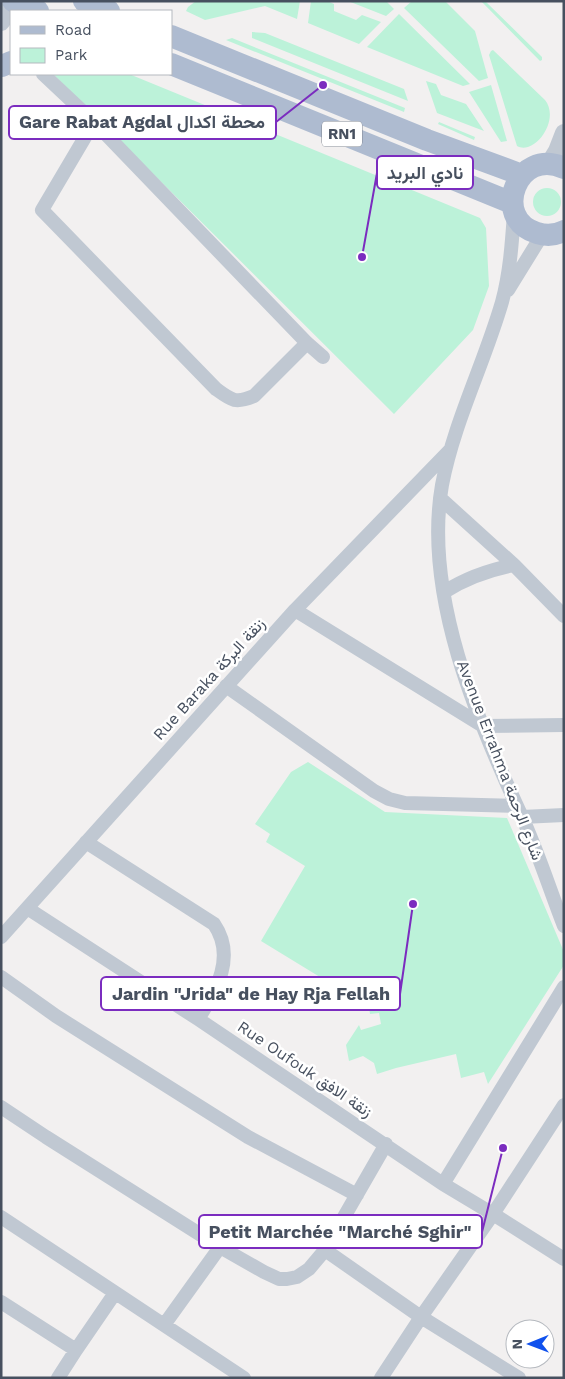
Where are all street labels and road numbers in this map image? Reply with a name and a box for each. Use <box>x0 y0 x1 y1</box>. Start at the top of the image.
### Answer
road number: RN1 <box>322 122 362 146</box>
street label: Rue Baraka زنقة البركة <box>149 614 270 745</box>
street label: Avenue Errahma شارع الرحمة <box>451 657 547 863</box>
street label: Rue Oufouk زنقة الافق <box>233 1017 376 1122</box>

